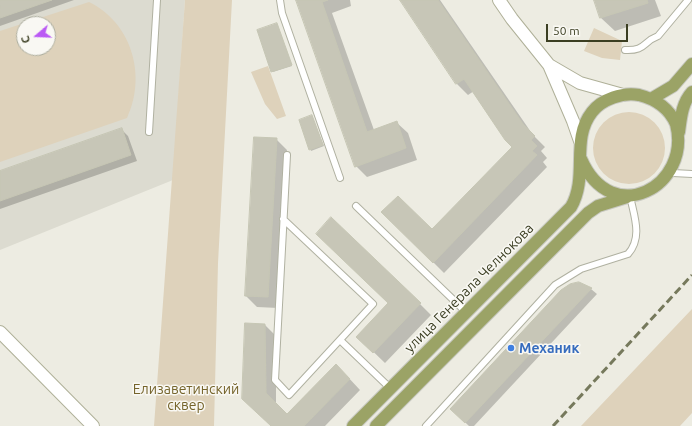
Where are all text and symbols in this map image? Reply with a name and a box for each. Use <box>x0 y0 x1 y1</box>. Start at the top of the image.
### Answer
north arrow <box>16 16 56 56</box>
scale bar <box>548 16 630 42</box>
text: 50 m <box>553 24 580 37</box>
text: С <box>19 34 32 45</box>
street label: улица Генерала Челнокова <box>401 220 537 356</box>
place label: Механик <box>519 340 579 356</box>
marker: Механик <box>506 343 516 353</box>
park label: Елизаветинский сквер <box>133 381 239 414</box>

